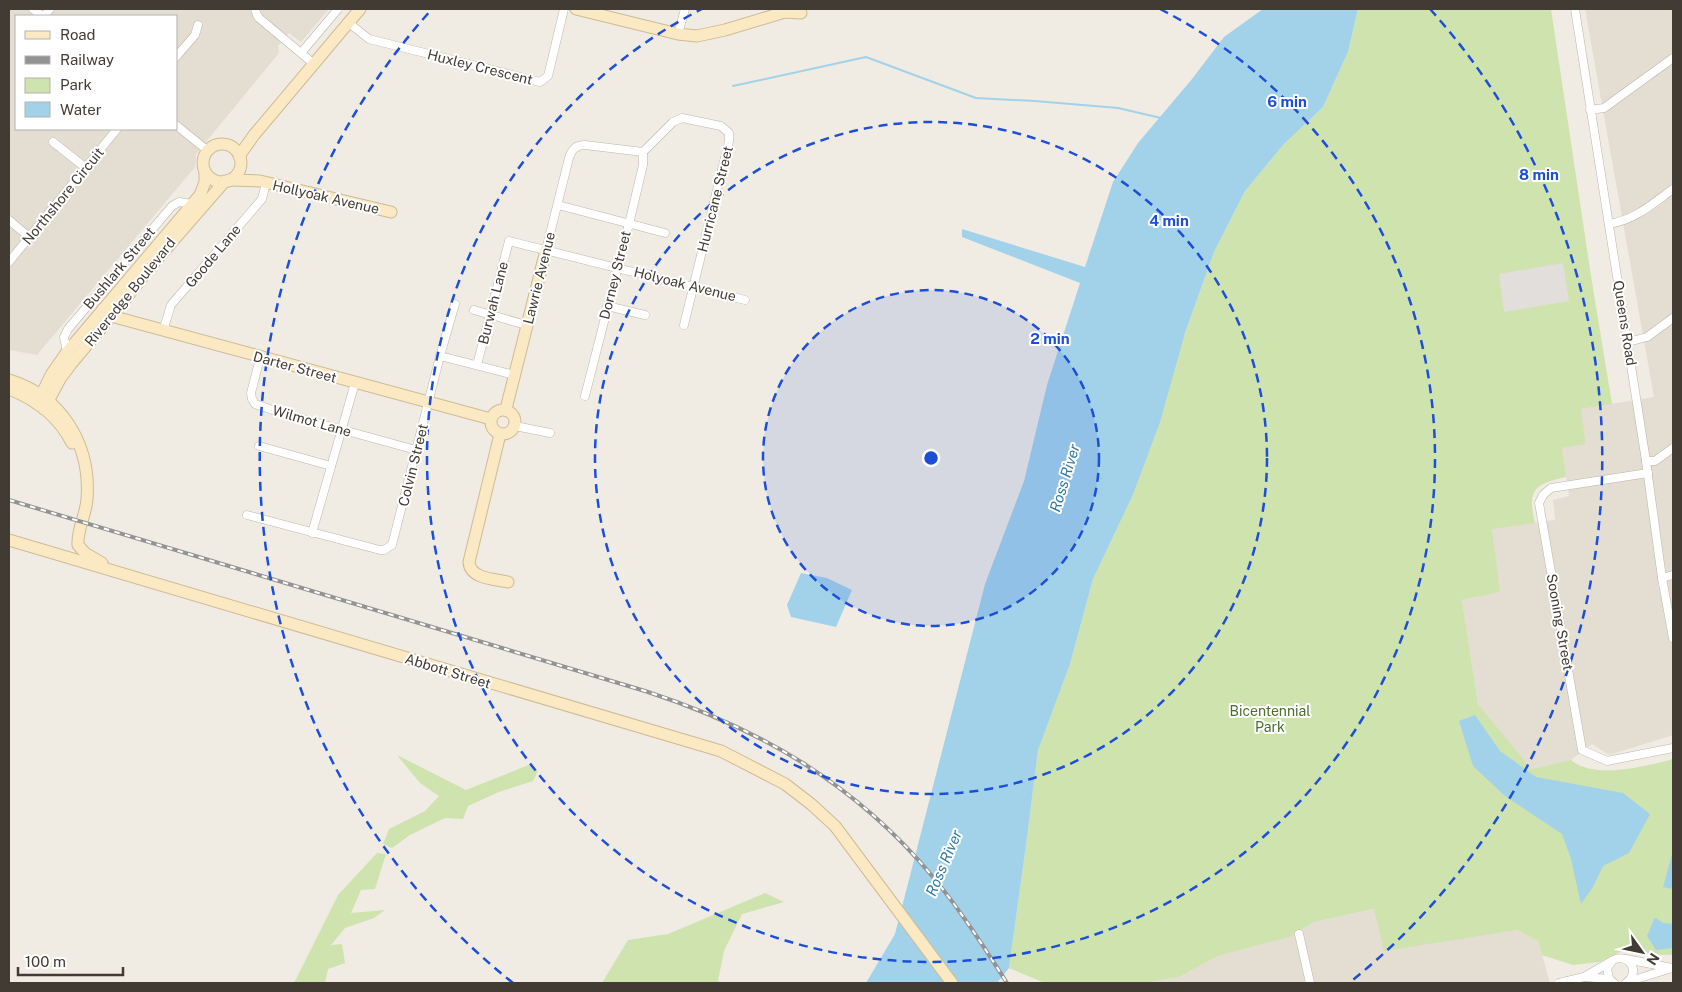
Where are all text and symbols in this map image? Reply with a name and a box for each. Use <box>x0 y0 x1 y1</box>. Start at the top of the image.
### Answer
legend <box>15 15 178 130</box>
text: Road <box>60 26 96 43</box>
street label: Huxley Crescent <box>426 46 534 88</box>
text: Railway <box>60 51 114 68</box>
text: Park <box>60 76 92 93</box>
text: 6 min <box>1267 93 1307 110</box>
text: Water <box>60 101 102 118</box>
street label: Northshore Circuit <box>19 144 107 248</box>
street label: Hurricane Street <box>694 144 736 254</box>
text: 8 min <box>1519 166 1559 183</box>
street label: Hollyoak Avenue <box>271 177 381 217</box>
text: 4 min <box>1149 212 1189 229</box>
street label: Goode Lane <box>182 221 244 291</box>
street label: Bushlark Street <box>80 224 158 312</box>
street label: Dorney Street <box>596 229 634 321</box>
street label: Lawrie Avenue <box>520 230 558 326</box>
street label: Riveredge Boulevard <box>81 235 179 349</box>
street label: Burwah Lane <box>475 260 511 346</box>
street label: Holyoak Avenue <box>632 264 738 304</box>
street label: Queens Road <box>1610 279 1640 367</box>
text: 2 min <box>1030 330 1070 347</box>
street label: Darter Street <box>252 348 338 386</box>
street label: Wilmot Lane <box>271 402 353 440</box>
street label: Colvin Street <box>395 422 431 508</box>
water label: Ross River <box>1046 442 1083 514</box>
centre of rings <box>922 449 940 467</box>
street label: Sooning Street <box>1544 572 1576 672</box>
street label: Abbott Street <box>403 650 493 692</box>
park label: Bicentennial Park <box>1230 703 1310 735</box>
water label: Ross River <box>922 827 965 898</box>
north arrow <box>1617 927 1667 977</box>
scale bar <box>18 944 122 976</box>
text: N <box>1643 950 1663 968</box>
text: 100 m <box>25 953 66 970</box>

